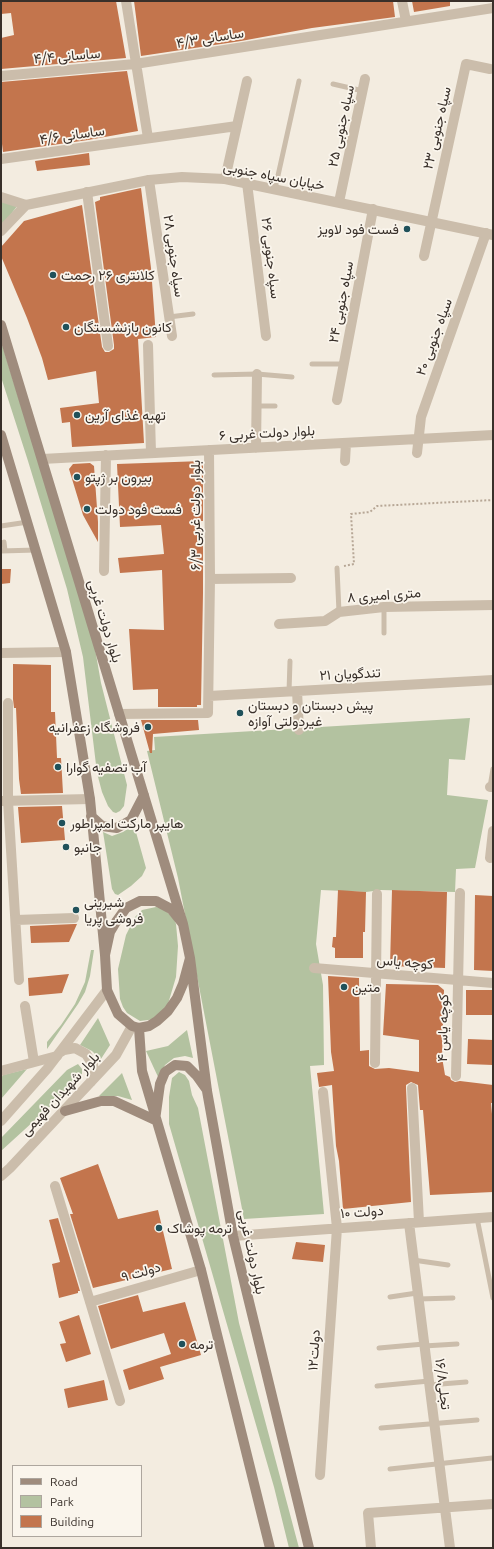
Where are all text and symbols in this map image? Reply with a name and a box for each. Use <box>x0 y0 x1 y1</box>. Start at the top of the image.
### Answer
street label: ۴/۳ ساسانی <box>175 24 245 52</box>
street label: ۴/۴ ساسانی <box>33 45 101 67</box>
street label: ۲۵ سپاه جنوبی <box>324 84 358 168</box>
street label: ۲۳ سپاه جنوبی <box>419 85 455 171</box>
street label: ۴/۶ ساسانی <box>38 122 106 148</box>
street label: خیابان سپاه جنوبی <box>222 158 326 194</box>
street label: ۲۸ سپاه جنوبی <box>160 214 188 298</box>
street label: ۲۶ سپاه جنوبی <box>258 216 284 300</box>
place label: فست فود لاویز <box>318 221 399 237</box>
marker: فست فود لاویز <box>402 224 412 234</box>
street label: ۲۴ سپاه جنوبی <box>325 260 357 344</box>
place label: کلانتری ۲۶ رحمت <box>61 267 155 283</box>
marker: کلانتری ۲۶ رحمت <box>48 270 58 280</box>
street label: ۲۰ سپاه جنوبی <box>412 296 456 378</box>
place label: کانون بازنشستگان <box>74 319 172 335</box>
marker: کانون بازنشستگان <box>61 322 71 332</box>
place label: تهیه غذای آرین <box>85 407 166 423</box>
marker: تهیه غذای آرین <box>72 410 82 420</box>
street label: بلوار دولت غربی ۶ <box>219 422 315 444</box>
street label: بلوار دولت غربی ۶/۳ <box>187 460 203 570</box>
place label: بیرون بر ژپتو <box>85 469 152 485</box>
marker: بیرون بر ژپتو <box>72 472 82 482</box>
place label: فست فود دولت <box>95 501 182 517</box>
marker: فست فود دولت <box>82 504 92 514</box>
street label: بلوار دولت غربی <box>84 577 126 665</box>
street label: ۸ متری امیری <box>347 584 421 606</box>
street label: ۲۱ تندگویان <box>319 664 381 684</box>
place label: پیش دبستان و دبستان غیردولتی آوازه <box>248 697 373 730</box>
marker: پیش دبستان و دبستان غیردولتی آوازه <box>235 708 245 718</box>
place label: فروشگاه زعفرانیه <box>49 719 140 735</box>
marker: فروشگاه زعفرانیه <box>143 722 153 732</box>
place label: آب تصفیه گوارا <box>66 759 146 775</box>
marker: آب تصفیه گوارا <box>53 762 63 772</box>
place label: هایپر مارکت امپراطور <box>70 815 184 831</box>
marker: هایپر مارکت امپراطور <box>57 818 67 828</box>
place label: جانبو <box>74 839 102 855</box>
marker: جانبو <box>61 842 71 852</box>
place label: شیرینی فروشی پریا <box>84 894 143 926</box>
marker: شیرینی فروشی پریا <box>71 905 81 915</box>
street label: کوچه یاس <box>376 951 434 973</box>
place label: متین <box>352 979 380 995</box>
marker: متین <box>339 982 349 992</box>
street label: کوچه یاس ۴ <box>434 994 452 1062</box>
street label: بلوار شهیدان فهیمی <box>17 1049 103 1139</box>
street label: ۱۰ دولت <box>340 1202 384 1222</box>
street label: بلوار دولت غربی <box>235 1208 269 1296</box>
place label: ترمه پوشاک <box>167 1220 232 1236</box>
marker: ترمه پوشاک <box>154 1223 164 1233</box>
street label: ۹ دولت <box>120 1258 162 1286</box>
street label: ۱۲دولت <box>304 1329 324 1371</box>
place label: ترمه <box>190 1336 213 1352</box>
marker: ترمه <box>177 1339 187 1349</box>
street label: تجلی۱۶/۸ <box>432 1357 454 1411</box>
legend <box>12 1465 142 1537</box>
text: Road <box>50 1475 78 1488</box>
text: Park <box>50 1495 74 1508</box>
text: Building <box>50 1515 94 1528</box>

